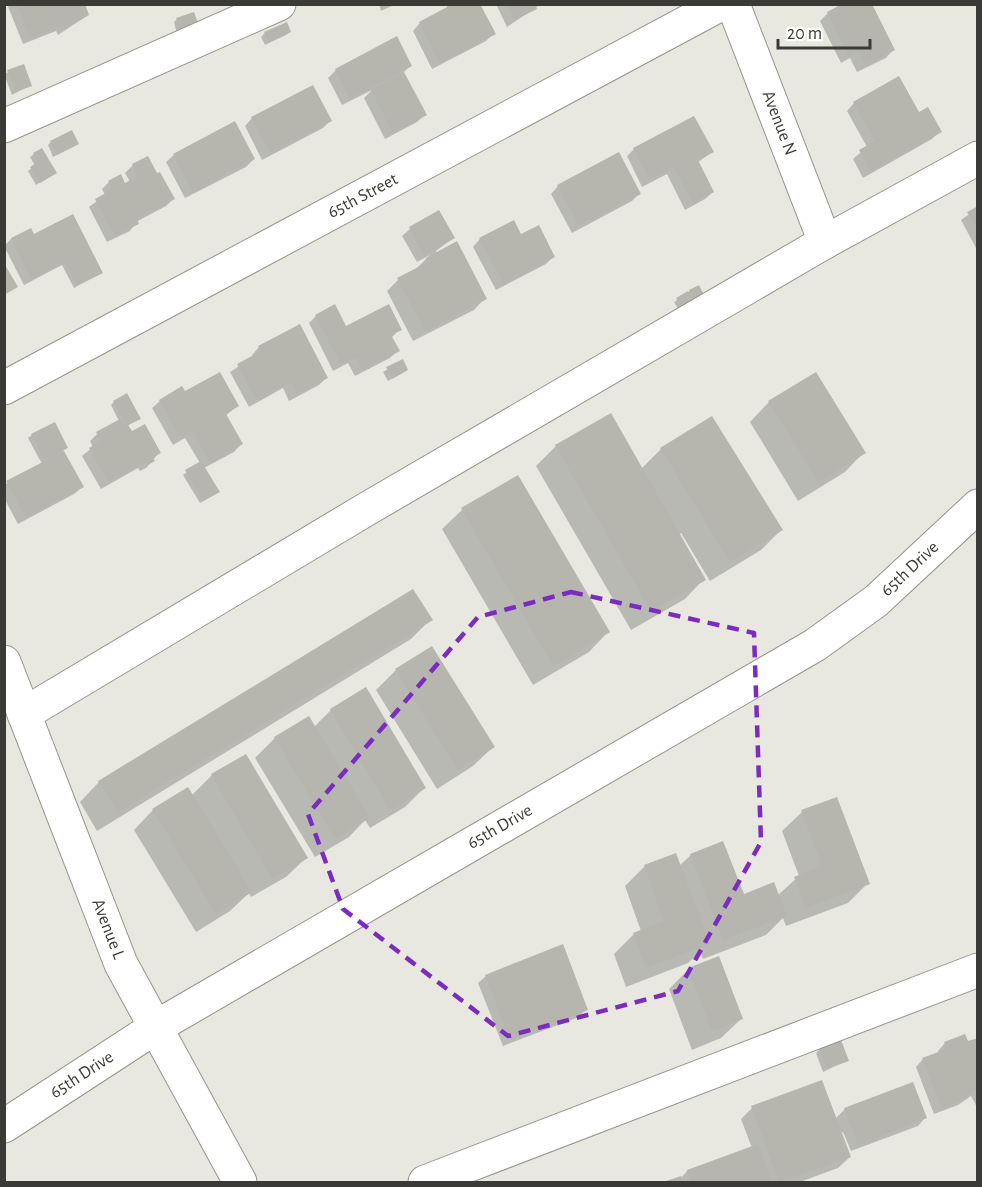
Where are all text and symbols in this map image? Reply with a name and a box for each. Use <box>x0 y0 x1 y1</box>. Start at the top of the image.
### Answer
scale bar <box>778 12 870 50</box>
text: 20 m <box>787 25 822 43</box>
street label: Avenue N <box>758 88 800 158</box>
street label: 65th Street <box>325 170 401 222</box>
street label: 65th Drive <box>878 538 942 600</box>
street label: 65th Drive <box>465 801 535 853</box>
street label: Avenue L <box>88 896 128 962</box>
street label: 65th Drive <box>47 1048 117 1102</box>

